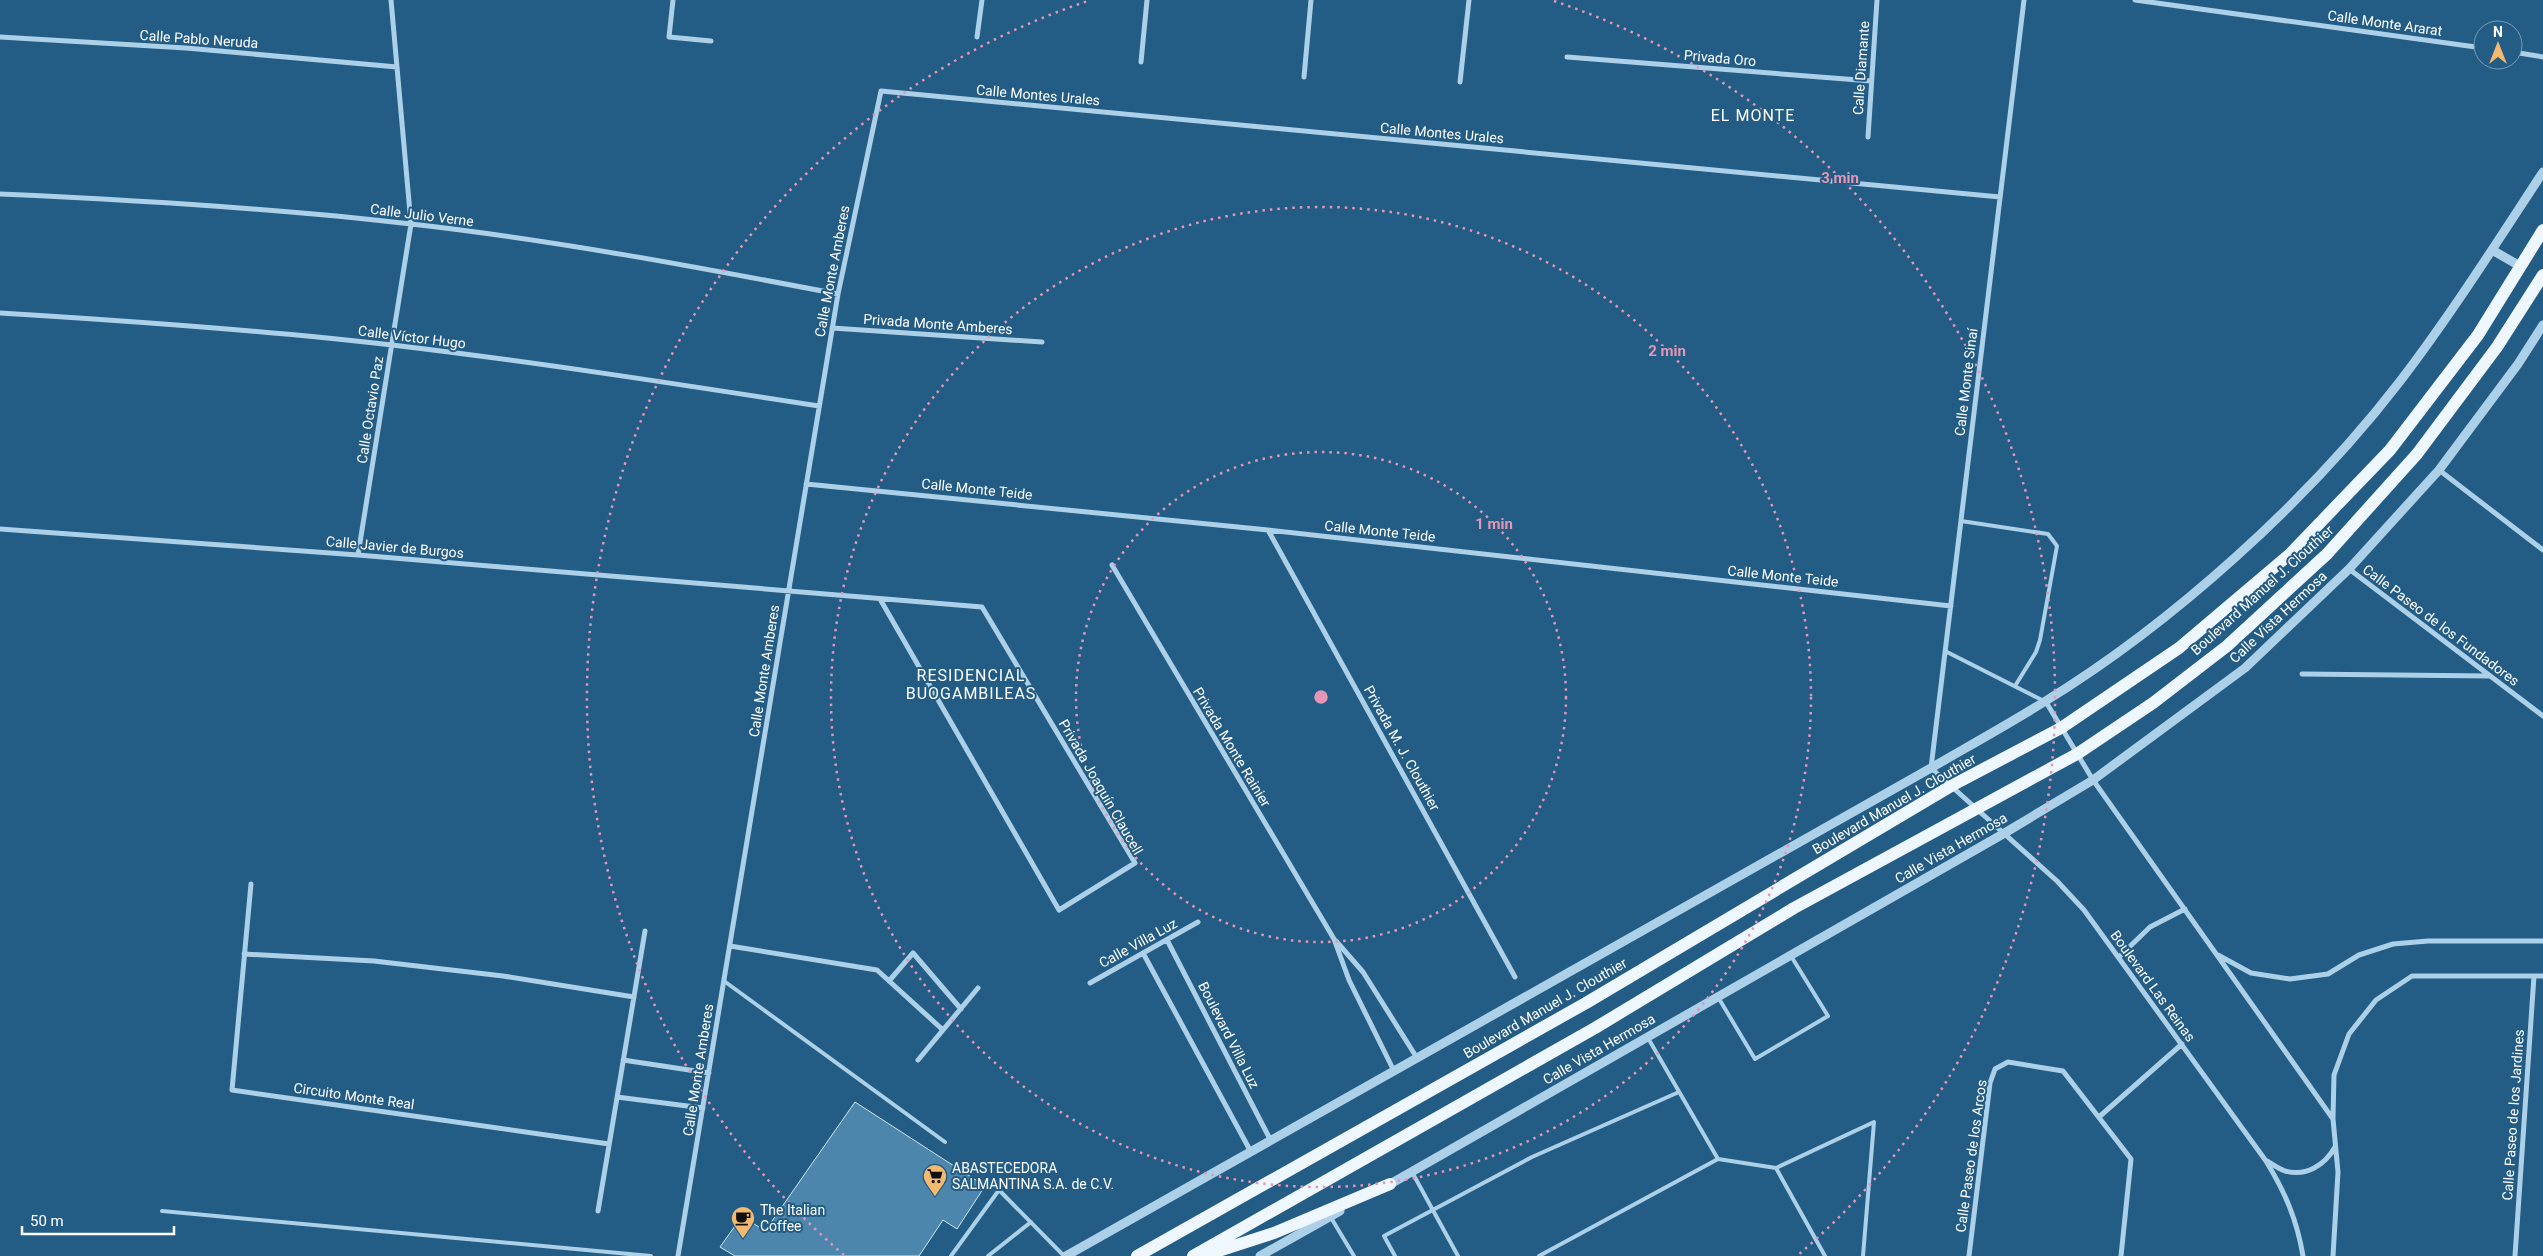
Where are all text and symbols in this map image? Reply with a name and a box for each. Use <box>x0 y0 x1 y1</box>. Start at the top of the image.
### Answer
street label: Calle Monte Ararat <box>2327 7 2444 39</box>
street label: Calle Diamante <box>1850 20 1872 116</box>
north arrow <box>2473 20 2523 70</box>
text: N <box>2493 24 2503 40</box>
street label: Calle Pablo Neruda <box>139 27 259 51</box>
street label: Privada Oro <box>1683 47 1757 69</box>
street label: Calle Montes Urales <box>975 82 1101 108</box>
district label: EL MONTE <box>1711 106 1795 125</box>
street label: Calle Montes Urales <box>1379 120 1505 146</box>
text: 3 min <box>1821 169 1859 187</box>
street label: Calle Julio Verne <box>369 201 475 229</box>
street label: Calle Monte Amberes <box>811 204 853 338</box>
street label: Privada Monte Amberes <box>863 311 1013 337</box>
street label: Calle Víctor Hugo <box>357 322 467 352</box>
street label: Calle Monte Sinaí <box>1951 327 1981 437</box>
text: 2 min <box>1648 342 1686 360</box>
street label: Calle Octavio Paz <box>354 355 386 465</box>
street label: Calle Monte Teide <box>921 475 1033 503</box>
text: 1 min <box>1475 515 1513 533</box>
street label: Calle Monte Teide <box>1324 517 1436 545</box>
street label: Boulevard Manuel J. Clouthier <box>2188 522 2337 658</box>
street label: Calle Javier de Burgos <box>325 533 465 561</box>
street label: Calle Paseo de los Fundadores <box>2360 561 2522 689</box>
street label: Calle Monte Teide <box>1727 562 1839 590</box>
street label: Calle Vista Hermosa <box>2226 568 2330 666</box>
street label: Calle Monte Amberes <box>746 604 782 738</box>
district label: RESIDENCIAL BUOGAMBILEAS <box>906 666 1036 703</box>
street label: Privada M. J. Clouthier <box>1361 683 1443 814</box>
street label: Privada Monte Rainier <box>1190 684 1274 810</box>
centre of rings <box>1312 688 1330 706</box>
street label: Privada Joaquín Claucell <box>1056 717 1146 857</box>
street label: Boulevard Manuel J. Clouthier <box>1809 750 1979 857</box>
street label: Calle Vista Hermosa <box>1892 809 2010 887</box>
street label: Calle Villa Luz <box>1096 915 1180 971</box>
street label: Boulevard Las Reinas <box>2107 927 2199 1045</box>
street label: Boulevard Manuel J. Clouthier <box>1460 954 1630 1061</box>
street label: Boulevard Villa Luz <box>1195 979 1263 1091</box>
street label: Calle Monte Amberes <box>680 1003 716 1137</box>
street label: Calle Vista Hermosa <box>1540 1010 1658 1088</box>
street label: Calle Paseo de los Jardines <box>2499 1029 2527 1201</box>
street label: Calle Paseo de los Arcos <box>1952 1079 1990 1233</box>
street label: Circuito Monte Real <box>292 1080 416 1112</box>
place label: ABASTECEDORA SALMANTINA S.A. de C.V. <box>952 1160 1114 1192</box>
supermarket icon: ABASTECEDORA SALMANTINA S.A. de C.V. <box>922 1163 948 1197</box>
place label: The Italian Coffee <box>760 1202 825 1234</box>
scale bar <box>22 1204 175 1236</box>
cafe icon: The Italian Coffee <box>730 1205 756 1239</box>
text: 50 m <box>30 1212 64 1230</box>

